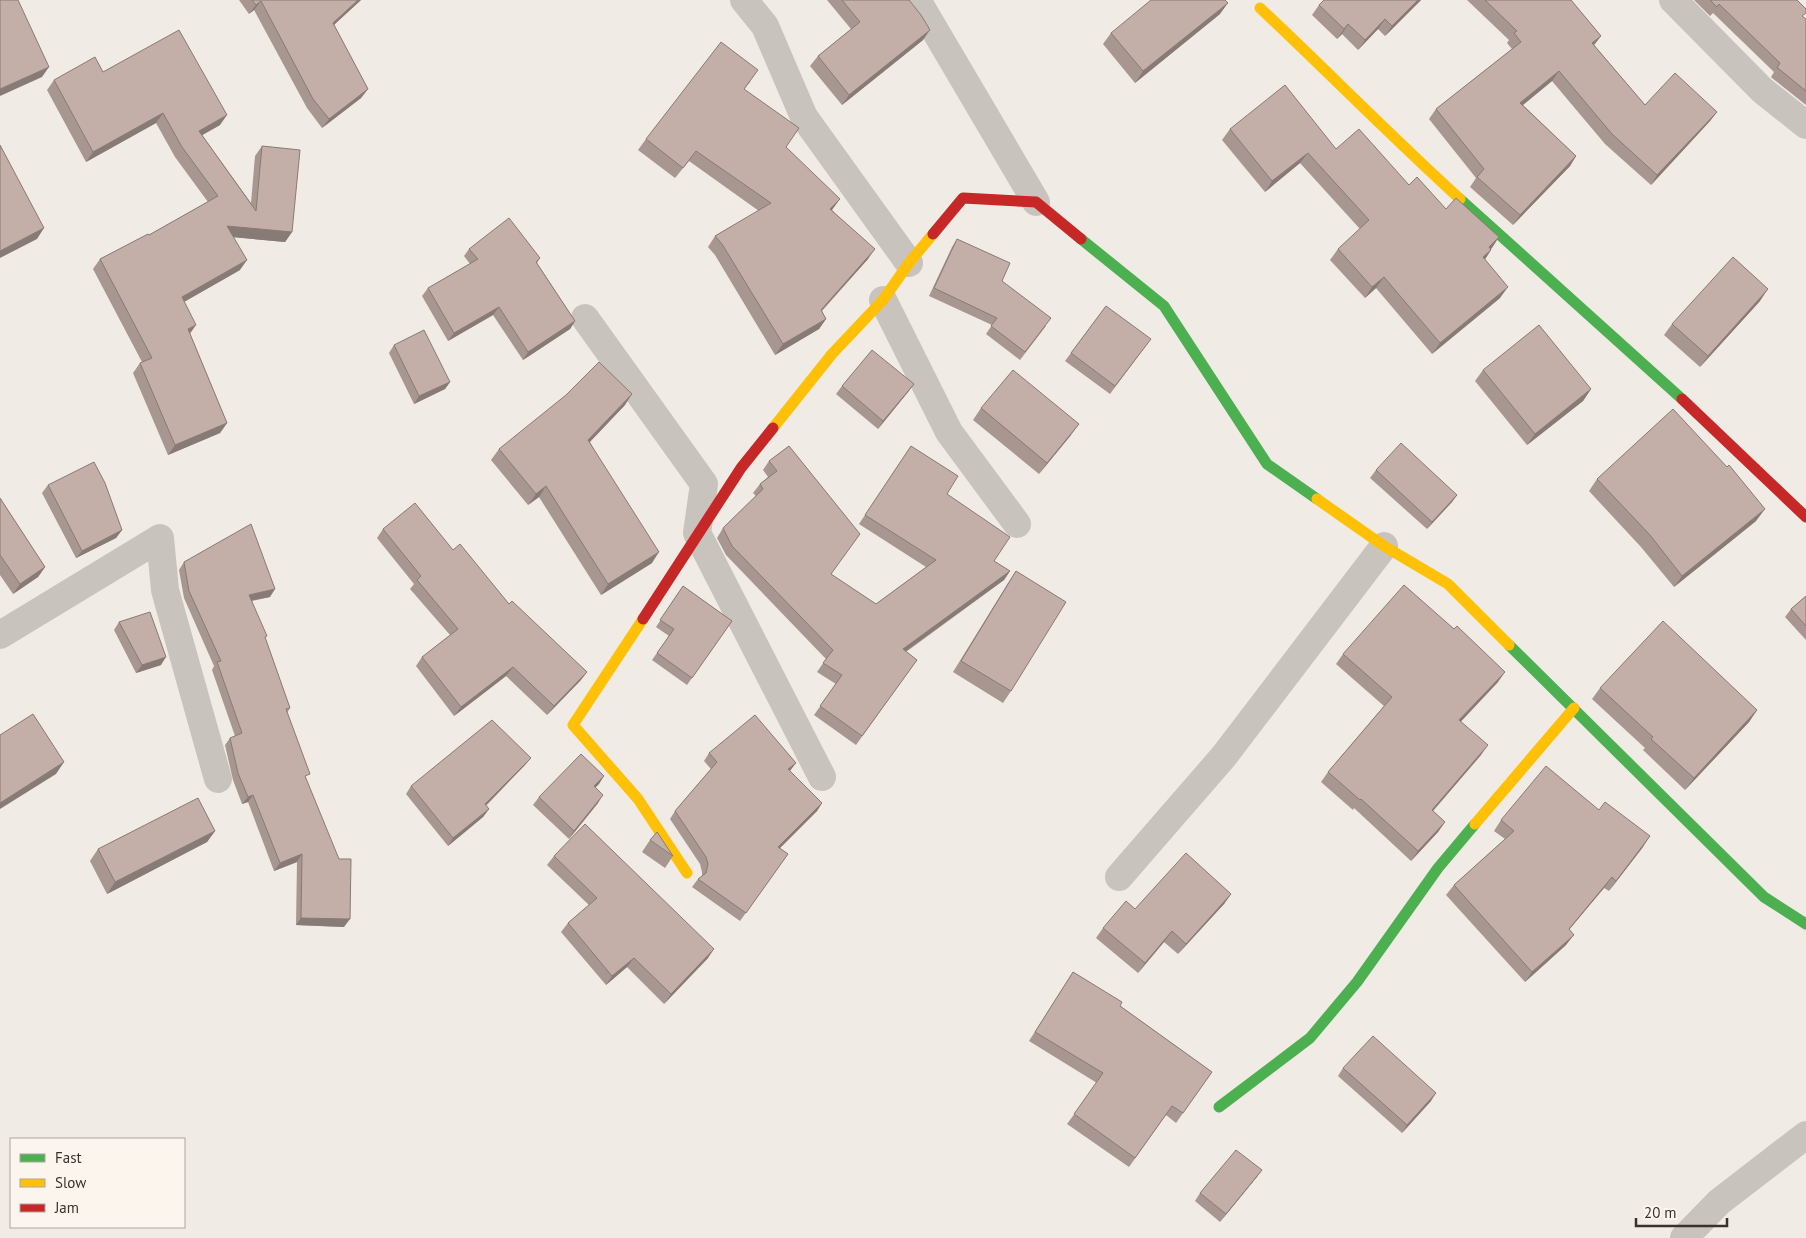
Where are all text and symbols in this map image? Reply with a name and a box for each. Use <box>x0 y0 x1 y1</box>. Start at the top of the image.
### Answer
legend <box>10 1138 185 1228</box>
text: Fast <box>55 1148 82 1167</box>
text: Slow <box>55 1173 86 1192</box>
scale bar <box>1636 1196 1727 1228</box>
text: Jam <box>54 1198 79 1217</box>
text: 20 m <box>1644 1203 1677 1222</box>

